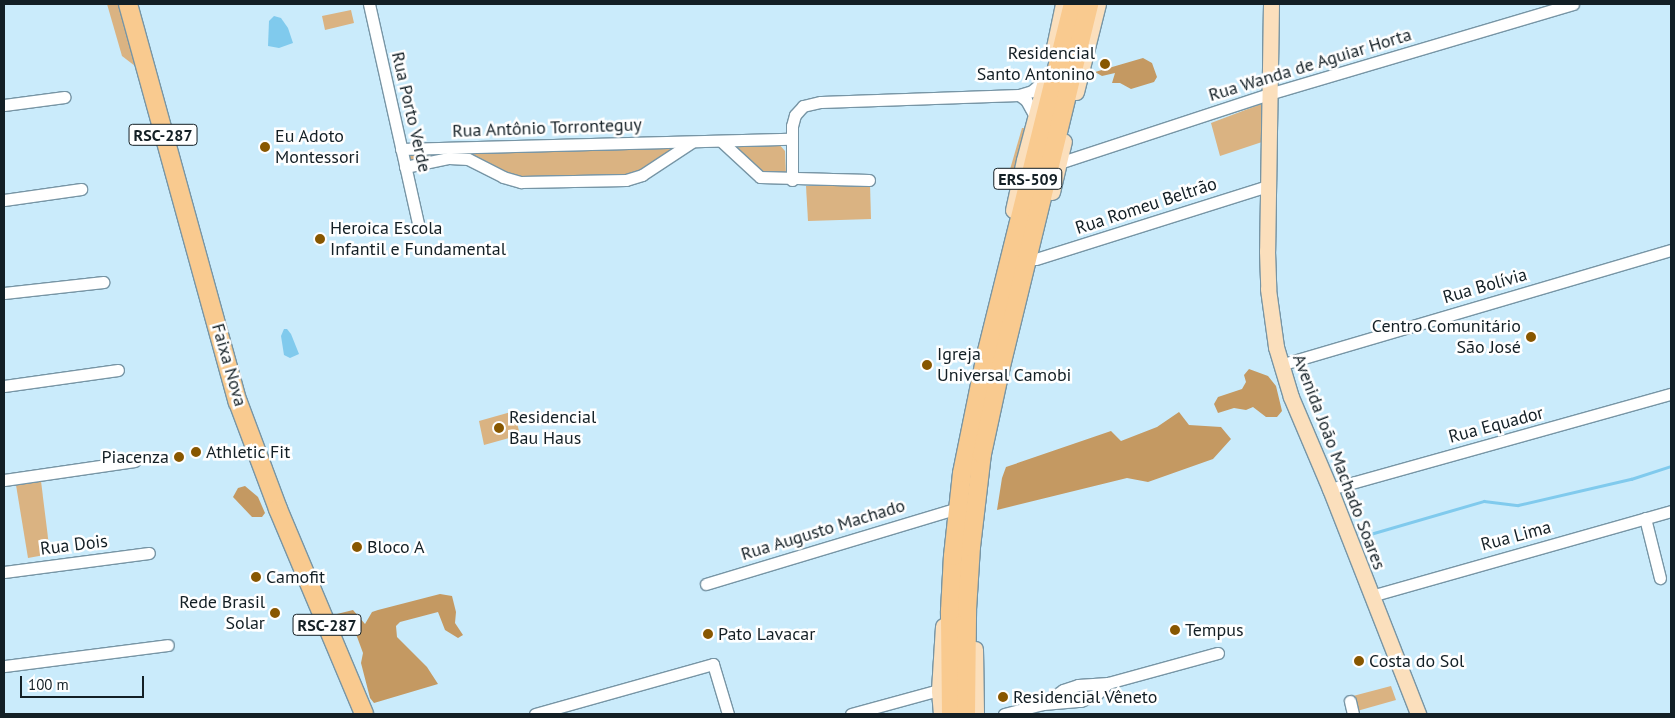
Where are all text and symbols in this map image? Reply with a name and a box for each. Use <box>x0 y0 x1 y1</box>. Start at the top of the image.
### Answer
street label: Rua Wanda de Aguiar Horta <box>1206 24 1414 106</box>
place label: Residencial Santo Antonino <box>976 43 1095 86</box>
street label: Rua Porto Verde <box>387 49 435 175</box>
marker: Residencial Santo Antonino <box>1099 58 1111 70</box>
street label: Rua Antônio Torronteguy <box>451 114 643 142</box>
road number: RSC-287 <box>128 122 198 148</box>
place label: Eu Adoto Montessori <box>275 126 360 168</box>
marker: Eu Adoto Montessori <box>259 141 271 153</box>
road number: ERS-509 <box>993 165 1063 192</box>
street label: Rua Romeu Beltrão <box>1073 173 1219 239</box>
place label: Heroica Escola Infantil e Fundamental <box>330 218 506 260</box>
marker: Heroica Escola Infantil e Fundamental <box>314 233 326 245</box>
street label: Rua Bolívia <box>1440 264 1530 308</box>
place label: Centro Comunitário São José <box>1372 316 1521 358</box>
street label: Faixa Nova <box>207 321 251 409</box>
marker: Centro Comunitário São José <box>1525 331 1537 343</box>
place label: Igreja Universal Camobi <box>937 344 1071 386</box>
street label: Avenida João Machado Soares <box>1288 351 1390 573</box>
marker: Igreja Universal Camobi <box>921 359 933 371</box>
street label: Rua Equador <box>1446 402 1546 448</box>
place label: Residencial Bau Haus <box>509 407 596 449</box>
marker: Residencial Bau Haus <box>493 422 505 434</box>
place label: Athletic Fit <box>206 441 291 463</box>
place label: Piacenza <box>102 446 169 468</box>
marker: Athletic Fit <box>190 446 202 458</box>
marker: Piacenza <box>173 451 185 463</box>
street label: Rua Augusto Machado <box>738 495 908 565</box>
street label: Rua Lima <box>1479 516 1553 556</box>
street label: Rua Dois <box>39 530 109 560</box>
place label: Bloco A <box>367 536 425 558</box>
marker: Bloco A <box>351 541 363 553</box>
place label: Camofit <box>266 566 325 588</box>
marker: Camofit <box>250 571 262 583</box>
place label: Rede Brasil Solar <box>179 592 265 634</box>
marker: Rede Brasil Solar <box>269 607 281 619</box>
road number: RSC-287 <box>292 612 362 638</box>
place label: Tempus <box>1185 619 1243 641</box>
place label: Pato Lavacar <box>718 623 815 645</box>
marker: Tempus <box>1169 624 1181 636</box>
marker: Pato Lavacar <box>702 628 714 640</box>
place label: Costa do Sol <box>1369 650 1464 672</box>
marker: Costa do Sol <box>1353 655 1365 667</box>
scale bar <box>22 666 146 698</box>
text: 100 m <box>28 675 69 694</box>
place label: Residencial Vêneto <box>1013 686 1158 708</box>
marker: Residencial Vêneto <box>997 691 1009 703</box>

